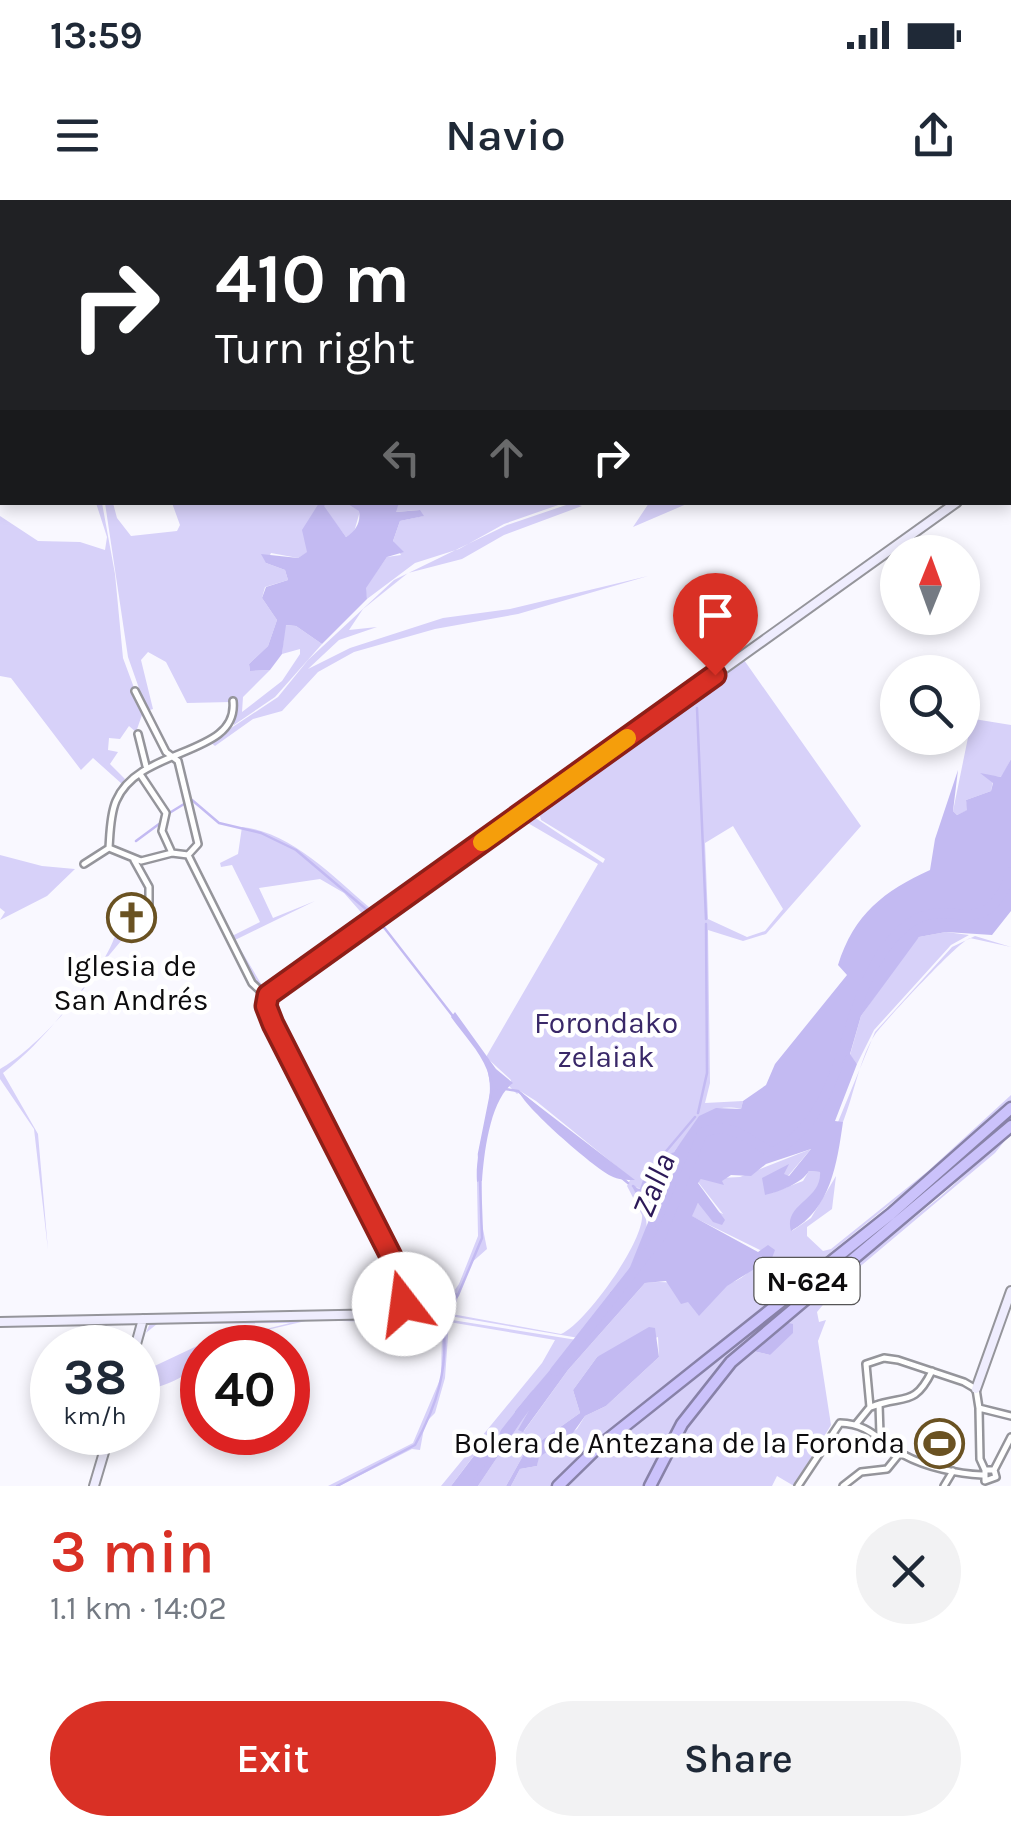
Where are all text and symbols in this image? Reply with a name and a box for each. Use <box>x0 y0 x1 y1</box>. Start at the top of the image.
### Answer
text: 13:59 <box>50 13 143 58</box>
icon: menu <box>50 108 105 163</box>
icon: share <box>906 108 961 163</box>
text: Navio <box>445 109 566 161</box>
text: 410 m <box>215 238 410 320</box>
icon: right <box>50 240 180 370</box>
text: Turn right <box>215 322 415 374</box>
icon: left <box>374 430 429 485</box>
icon: ahead <box>479 430 534 485</box>
icon: right <box>584 430 639 485</box>
north arrow <box>880 535 980 635</box>
map controls <box>880 535 980 755</box>
pin <box>673 573 758 676</box>
icon: arrive <box>688 588 743 643</box>
button: search <box>880 655 980 755</box>
church icon: Iglesia de San Andrés <box>105 891 157 943</box>
place label: Iglesia de San Andrés <box>53 948 209 1018</box>
park label: Forondako zelaiak <box>534 1005 678 1075</box>
water label: Zalla <box>624 1148 683 1222</box>
position arrow <box>352 1252 456 1356</box>
road number: N-624 <box>754 1258 860 1304</box>
speed limit sign: 40 <box>180 1325 310 1455</box>
text: 38 <box>63 1348 127 1407</box>
text: km/h <box>63 1401 127 1430</box>
sports icon: Bolera de Antezana de la Foronda <box>914 1417 966 1469</box>
place label: Bolera de Antezana de la Foronda <box>454 1425 905 1461</box>
text: 3 min <box>50 1517 215 1587</box>
button: close <box>856 1519 961 1624</box>
text: 1.1 km · 14:02 <box>50 1590 227 1627</box>
button: Exit <box>50 1701 496 1816</box>
button: Share <box>516 1701 961 1816</box>

